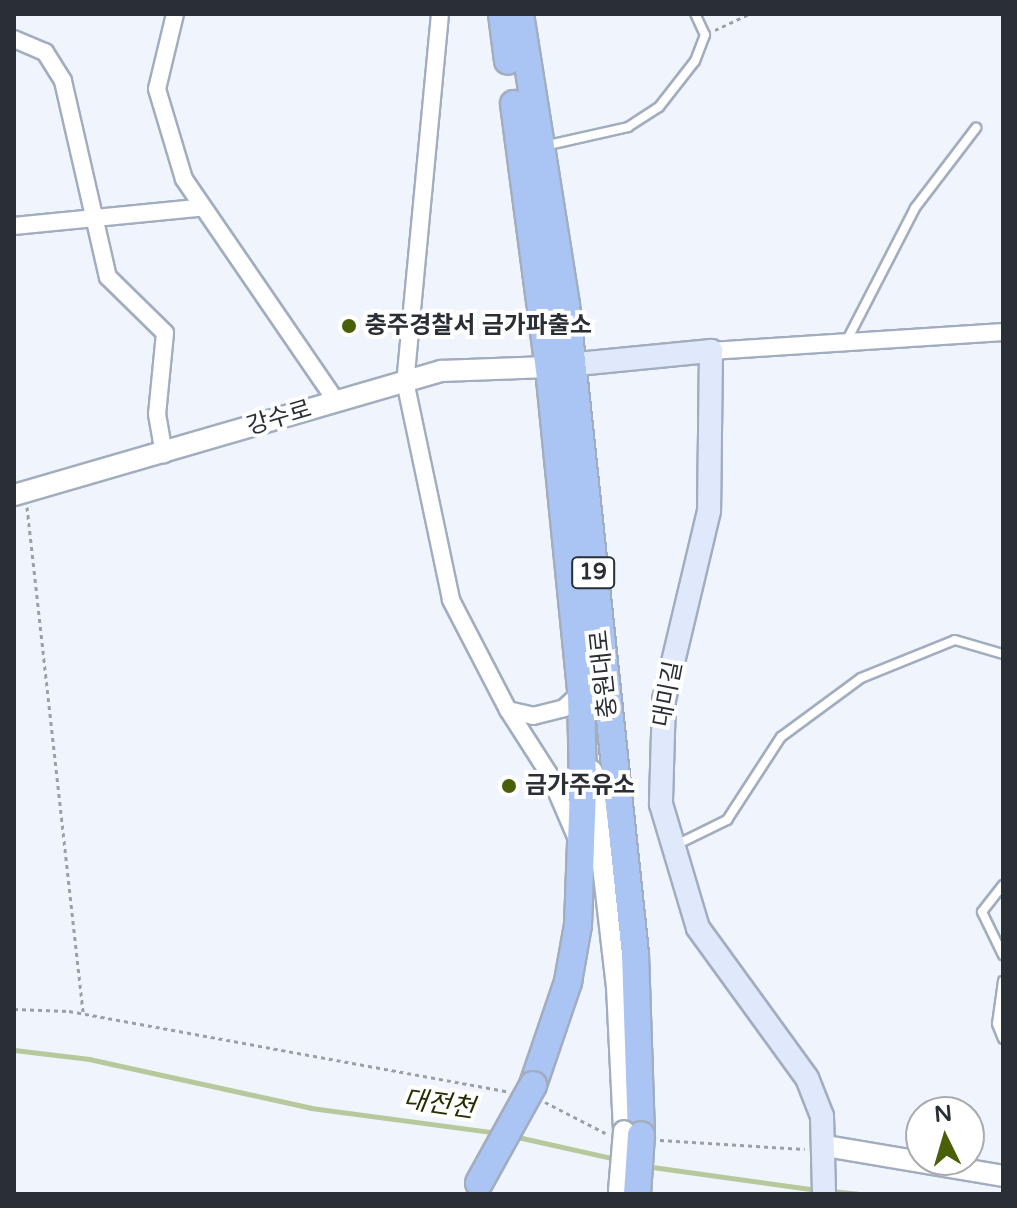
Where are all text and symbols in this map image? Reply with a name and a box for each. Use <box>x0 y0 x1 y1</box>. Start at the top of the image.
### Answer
place label: 충주경찰서 금가파출소 <box>365 312 592 340</box>
marker: 충주경찰서 금가파출소 <box>340 317 358 335</box>
street label: 강수로 <box>243 395 315 441</box>
road number: 19 <box>571 555 615 591</box>
street label: 충원대로 <box>585 629 623 719</box>
street label: 대미길 <box>648 659 688 729</box>
place label: 금가주유소 <box>525 772 635 800</box>
marker: 금가주유소 <box>500 777 518 795</box>
water label: 대전천 <box>401 1084 477 1124</box>
north arrow <box>905 1096 985 1176</box>
text: N <box>933 1100 953 1128</box>

